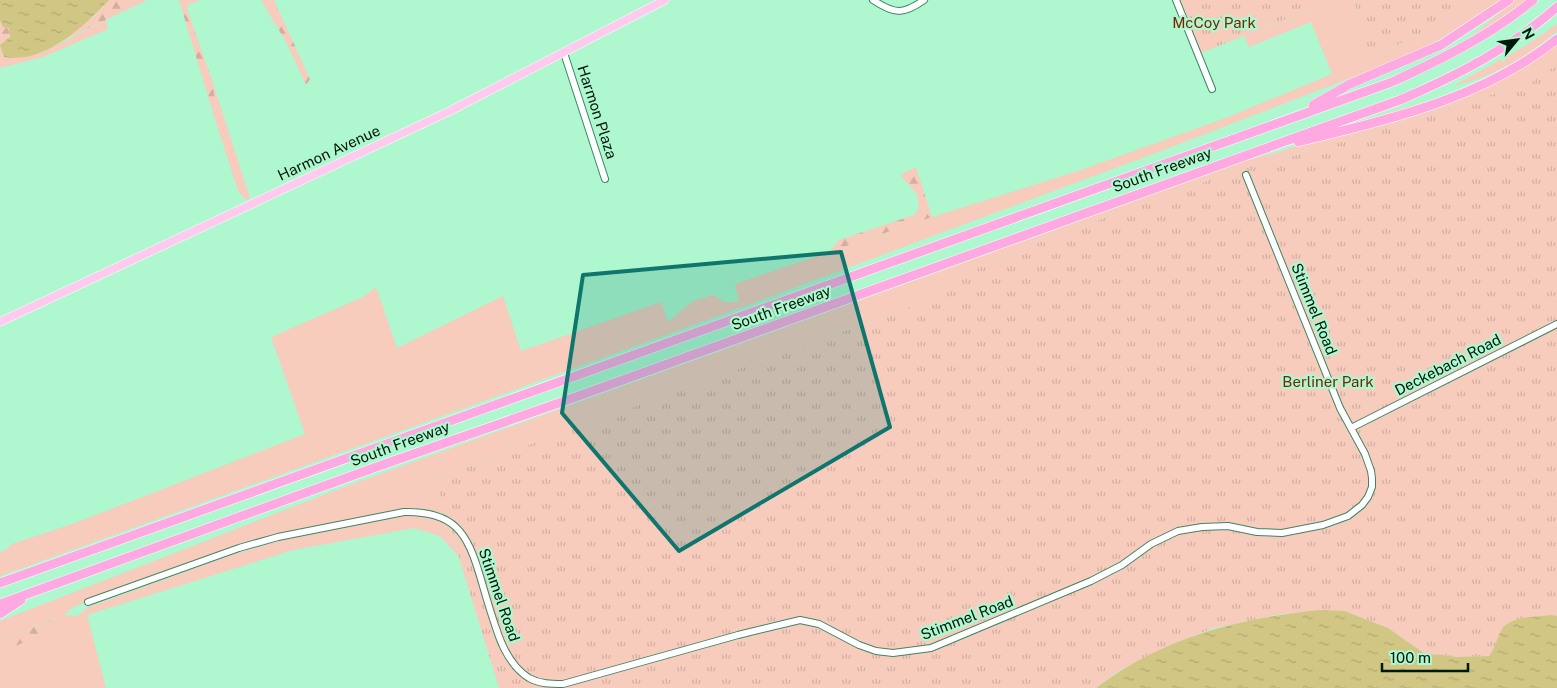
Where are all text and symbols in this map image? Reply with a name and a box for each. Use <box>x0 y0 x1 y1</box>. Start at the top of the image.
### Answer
park label: McCoy Park <box>1172 14 1256 31</box>
north arrow <box>1492 15 1542 65</box>
text: N <box>1519 25 1538 42</box>
street label: Harmon Plaza <box>574 63 621 161</box>
street label: Harmon Avenue <box>275 121 383 184</box>
street label: South Freeway <box>1110 144 1214 195</box>
street label: Stimmel Road <box>1288 260 1341 357</box>
street label: South Freeway <box>729 282 833 333</box>
street label: Deckebach Road <box>1392 331 1504 399</box>
park label: Berliner Park <box>1282 373 1374 390</box>
street label: South Freeway <box>348 418 452 469</box>
street label: Stimmel Road <box>476 546 523 644</box>
street label: Stimmel Road <box>918 592 1015 643</box>
scale bar <box>1382 640 1468 672</box>
text: 100 m <box>1390 649 1431 666</box>

